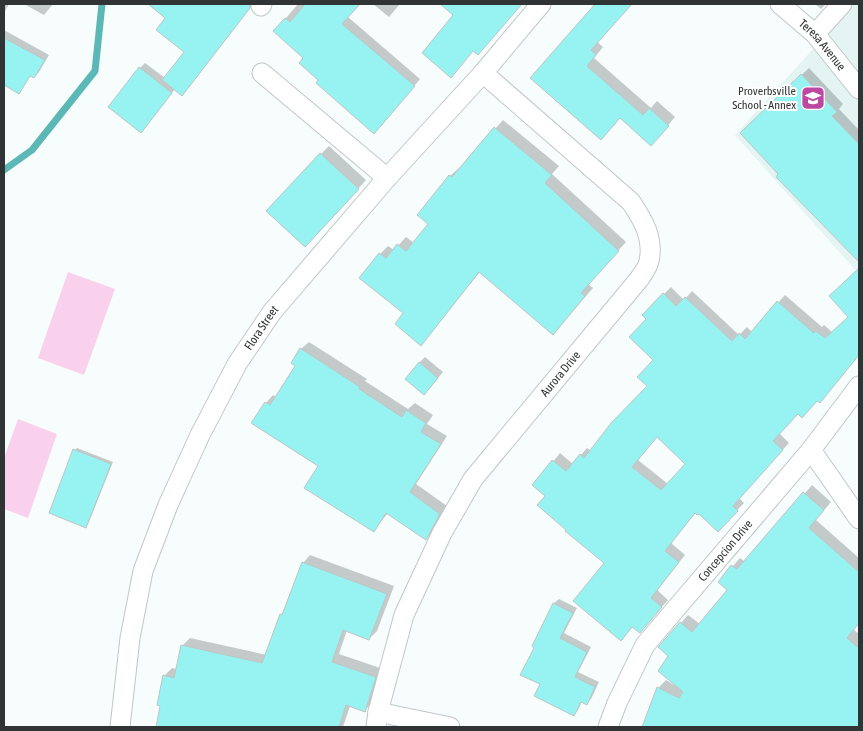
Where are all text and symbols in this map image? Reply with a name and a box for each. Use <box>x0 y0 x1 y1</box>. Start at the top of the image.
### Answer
street label: Teresa Avenue <box>796 16 848 73</box>
place label: Proverbsville School - Annex <box>732 84 796 112</box>
school or university icon: Proverbsville School - Annex <box>800 85 826 111</box>
street label: Flora Street <box>241 302 282 353</box>
street label: Aurora Drive <box>538 348 583 399</box>
street label: Concepcion Drive <box>695 517 755 584</box>

